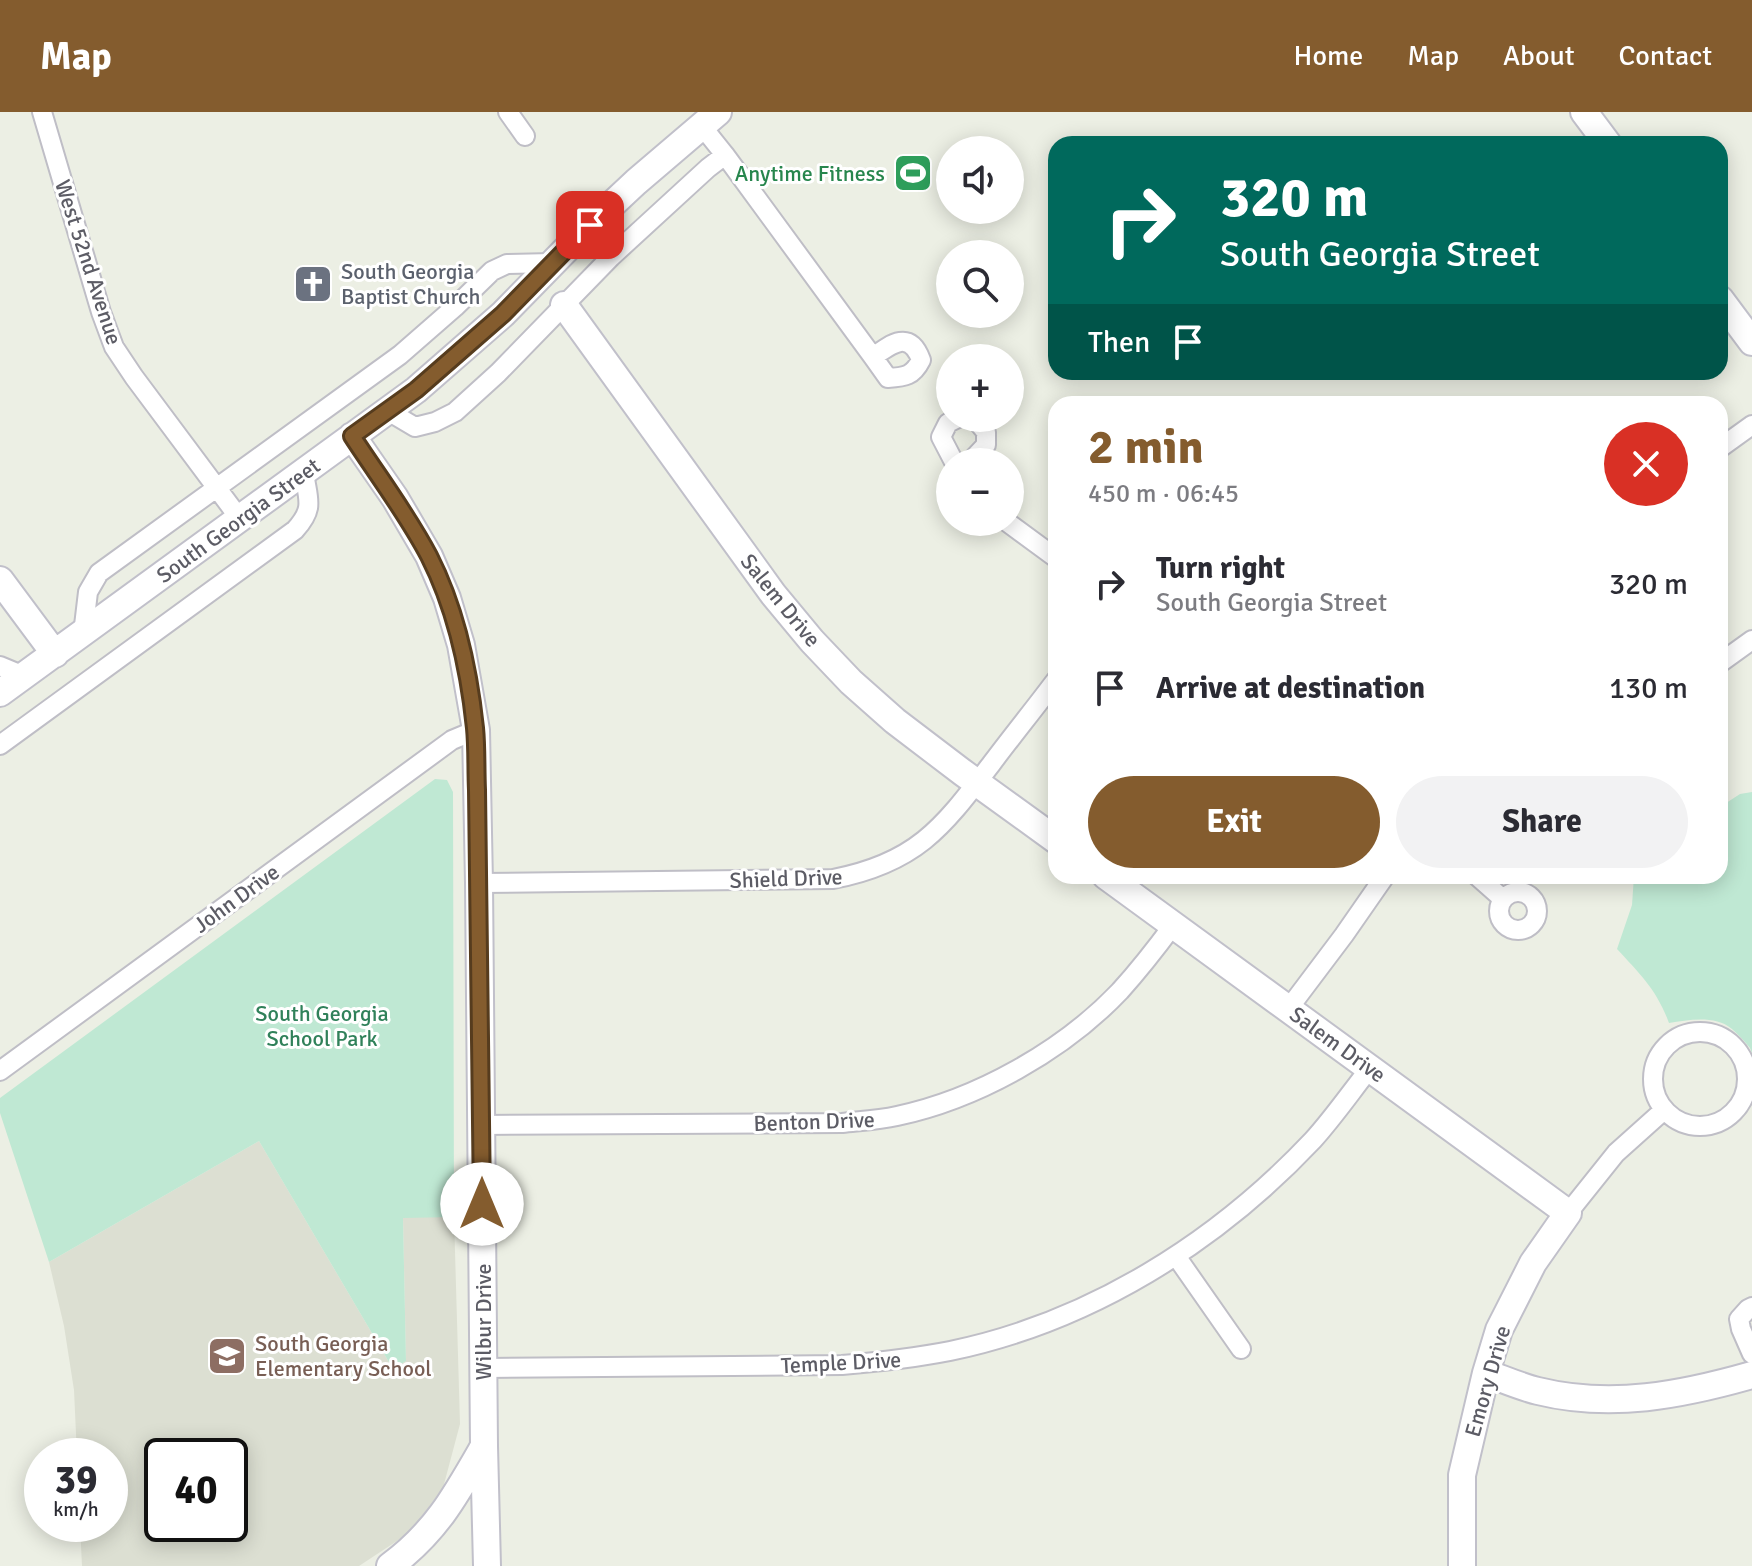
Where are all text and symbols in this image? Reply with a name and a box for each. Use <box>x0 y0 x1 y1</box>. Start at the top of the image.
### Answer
text: Map <box>40 33 112 80</box>
text: Home <box>1294 39 1363 73</box>
text: Map <box>1407 39 1459 73</box>
text: About <box>1503 39 1575 73</box>
text: Contact <box>1619 39 1712 73</box>
map controls <box>936 136 1024 536</box>
button: sound <box>936 136 1024 224</box>
sports icon: Anytime Fitness <box>892 152 934 194</box>
place label: Anytime Fitness <box>735 160 885 187</box>
text: 320 m <box>1220 163 1368 232</box>
icon: right <box>1088 168 1192 272</box>
street label: West 52nd Avenue <box>49 176 128 348</box>
pin <box>556 191 624 259</box>
icon: arrive <box>568 203 612 247</box>
text: South Georgia Street <box>1220 232 1540 277</box>
button: search <box>936 240 1024 328</box>
place label: South Georgia Baptist Church <box>341 258 480 310</box>
church icon: South Georgia Baptist Church <box>292 263 334 305</box>
icon: arrive <box>1166 320 1210 364</box>
text: Then <box>1088 324 1150 361</box>
button: + <box>936 344 1024 432</box>
text: 2 min <box>1088 418 1204 477</box>
button: close <box>1604 422 1688 506</box>
button: − <box>936 448 1024 536</box>
street label: South Georgia Street <box>151 452 326 589</box>
text: 450 m · 06:45 <box>1088 478 1239 510</box>
street label: Salem Drive <box>735 548 826 652</box>
text: Turn right <box>1156 550 1285 587</box>
icon: right <box>1088 562 1132 606</box>
text: 320 m <box>1609 566 1688 603</box>
text: South Georgia Street <box>1156 587 1387 619</box>
icon: arrive <box>1088 666 1132 710</box>
text: Arrive at destination <box>1156 670 1425 707</box>
text: 130 m <box>1609 670 1688 707</box>
button: Exit <box>1088 776 1380 868</box>
button: Share <box>1396 776 1688 868</box>
street label: John Drive <box>188 858 284 939</box>
street label: Shield Drive <box>729 863 843 894</box>
park label: South Georgia School Park <box>255 1000 389 1052</box>
street label: Salem Drive <box>1284 1001 1391 1088</box>
street label: Benton Drive <box>753 1106 875 1137</box>
position arrow <box>440 1162 524 1246</box>
street label: Wilbur Drive <box>470 1264 497 1380</box>
street label: Emory Drive <box>1459 1322 1516 1440</box>
place label: South Georgia Elementary School <box>255 1330 432 1382</box>
school or university icon: South Georgia Elementary School <box>206 1335 248 1377</box>
street label: Temple Drive <box>780 1346 902 1379</box>
speed limit sign: 40 <box>144 1438 248 1542</box>
text: 39 <box>54 1455 98 1505</box>
text: km/h <box>53 1497 99 1522</box>

